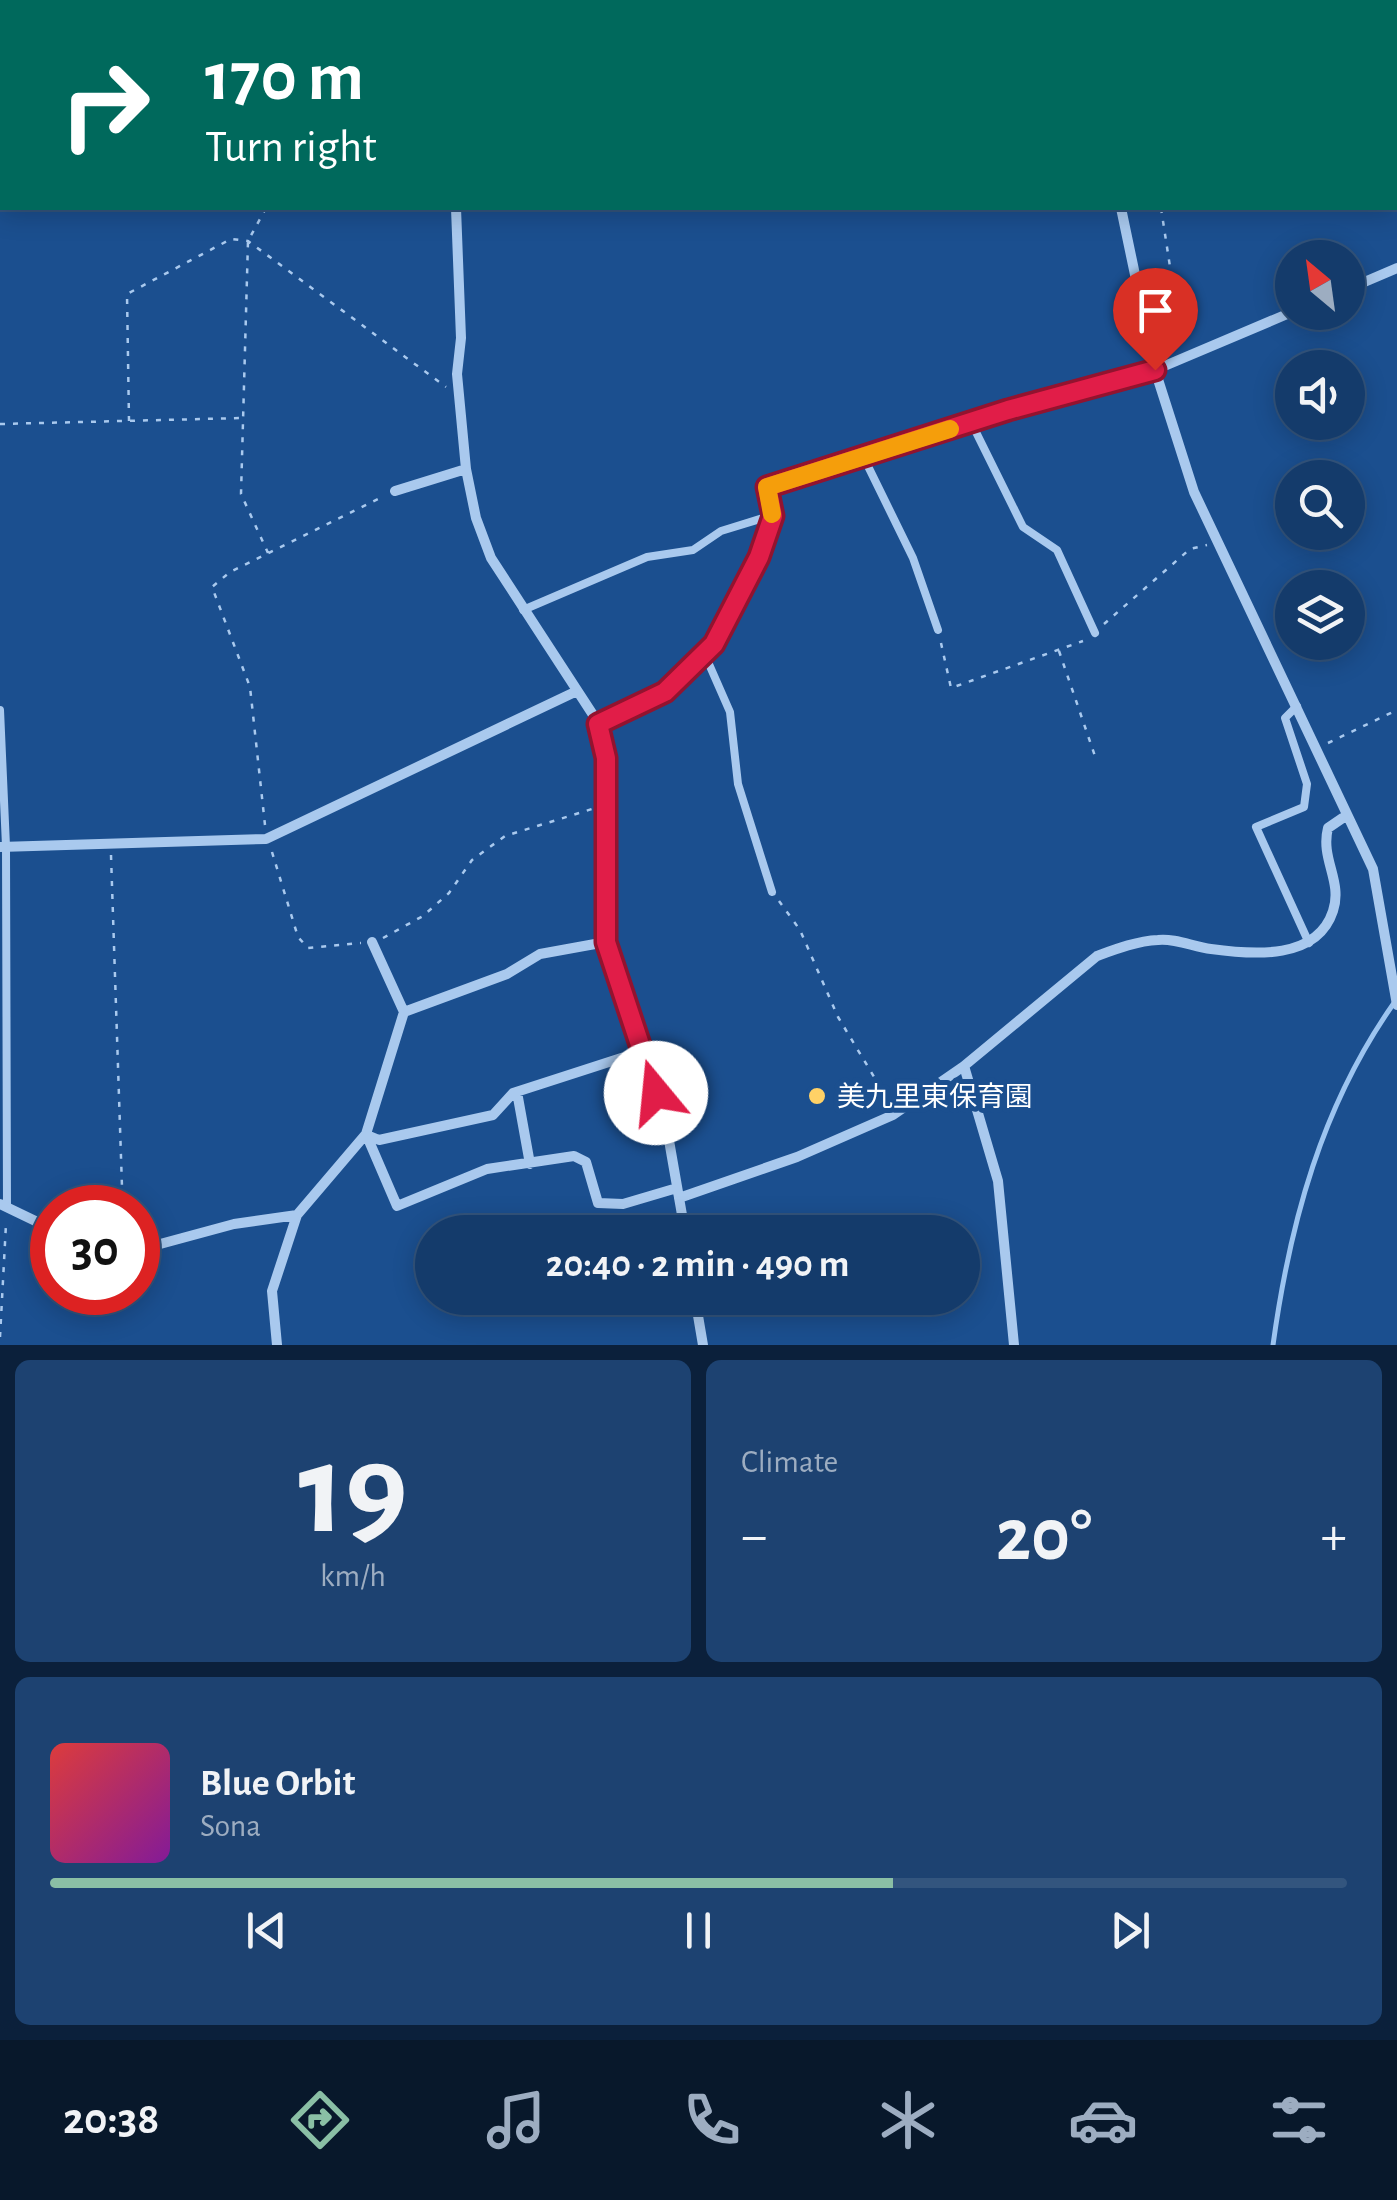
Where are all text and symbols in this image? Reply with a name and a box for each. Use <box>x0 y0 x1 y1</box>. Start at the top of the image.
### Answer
icon: right <box>40 40 170 170</box>
text: 170 m <box>205 43 364 113</box>
text: Turn right <box>205 125 377 170</box>
north arrow <box>1275 240 1365 330</box>
map controls <box>1275 240 1365 660</box>
pin <box>1113 268 1198 371</box>
icon: arrive <box>1128 283 1183 338</box>
button: sound <box>1275 350 1365 440</box>
button: search <box>1275 460 1365 550</box>
button: layers <box>1275 570 1365 660</box>
position arrow <box>604 1041 708 1145</box>
place label: 美九里東保育園 <box>837 1082 1033 1112</box>
marker: 美九里東保育園 <box>806 1085 828 1107</box>
speed limit sign: 30 <box>30 1185 160 1315</box>
text: 20:40 · 2 min · 490 m <box>546 1246 849 1284</box>
text: 19 <box>298 1427 408 1557</box>
text: Climate <box>741 1446 838 1478</box>
text: 20° <box>996 1499 1092 1574</box>
text: − <box>741 1509 767 1564</box>
text: + <box>1321 1509 1347 1564</box>
text: km/h <box>320 1560 386 1592</box>
text: Blue Orbit <box>200 1765 355 1803</box>
text: Sona <box>200 1810 261 1842</box>
icon: previous <box>239 1903 294 1958</box>
icon: pause <box>671 1903 726 1958</box>
icon: next <box>1103 1903 1158 1958</box>
icon: directions <box>285 2085 355 2155</box>
icon: music <box>481 2085 551 2155</box>
icon: phone <box>677 2085 747 2155</box>
icon: climate <box>873 2085 943 2155</box>
icon: car <box>1068 2085 1138 2155</box>
icon: filters <box>1264 2085 1334 2155</box>
text: 20:38 <box>63 2097 159 2142</box>

